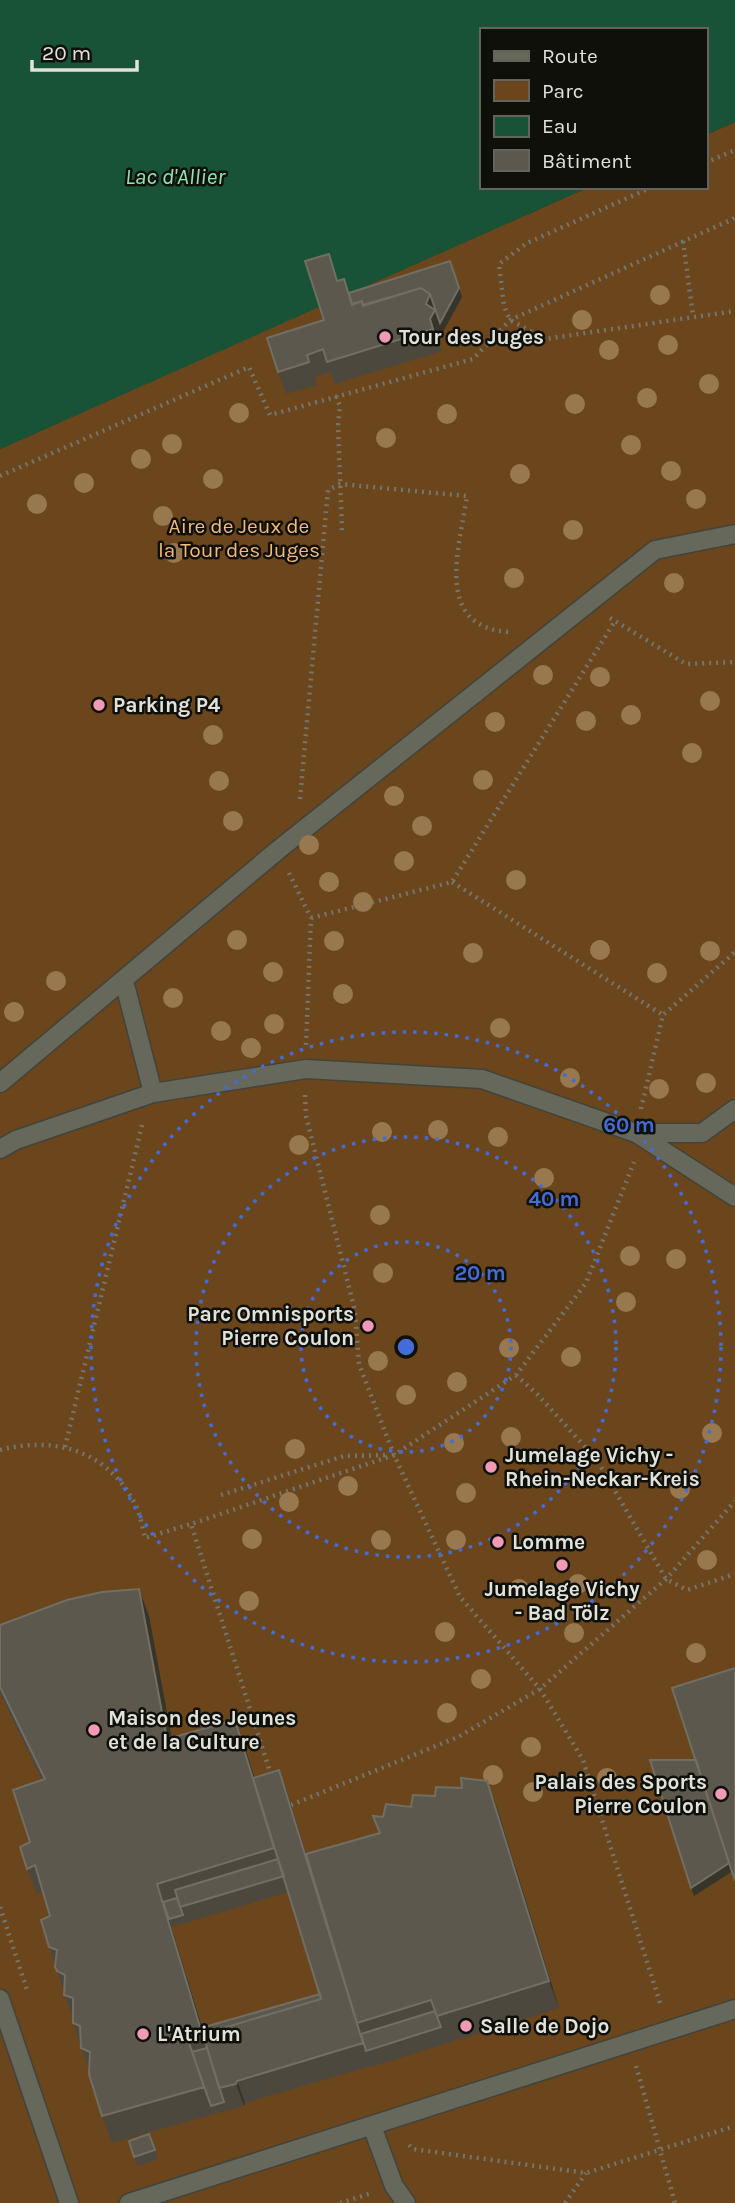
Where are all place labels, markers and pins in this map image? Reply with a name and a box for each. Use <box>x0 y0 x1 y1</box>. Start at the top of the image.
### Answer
place label: Tour des Juges <box>399 325 544 349</box>
marker: Tour des Juges <box>377 329 393 345</box>
place label: Parking P4 <box>113 693 221 717</box>
marker: Parking P4 <box>91 697 107 713</box>
place label: Parc Omnisports Pierre Coulon <box>187 1302 354 1350</box>
marker: Parc Omnisports Pierre Coulon <box>360 1318 376 1334</box>
centre of rings <box>394 1335 418 1359</box>
place label: Jumelage Vichy - Rhein-Neckar-Kreis <box>505 1443 700 1491</box>
marker: Jumelage Vichy - Rhein-Neckar-Kreis <box>483 1459 499 1475</box>
place label: Lomme <box>512 1530 585 1554</box>
marker: Lomme <box>490 1534 506 1550</box>
marker: Jumelage Vichy - Bad Tölz <box>554 1557 570 1573</box>
place label: Jumelage Vichy - Bad Tölz <box>484 1577 640 1625</box>
place label: Maison des Jeunes et de la Culture <box>108 1706 296 1754</box>
marker: Maison des Jeunes et de la Culture <box>86 1722 102 1738</box>
place label: Palais des Sports Pierre Coulon <box>534 1770 707 1818</box>
marker: Palais des Sports Pierre Coulon <box>713 1786 729 1802</box>
place label: Salle de Dojo <box>480 2014 609 2038</box>
marker: Salle de Dojo <box>458 2018 474 2034</box>
place label: L'Atrium <box>157 2022 241 2046</box>
marker: L'Atrium <box>135 2026 151 2042</box>

